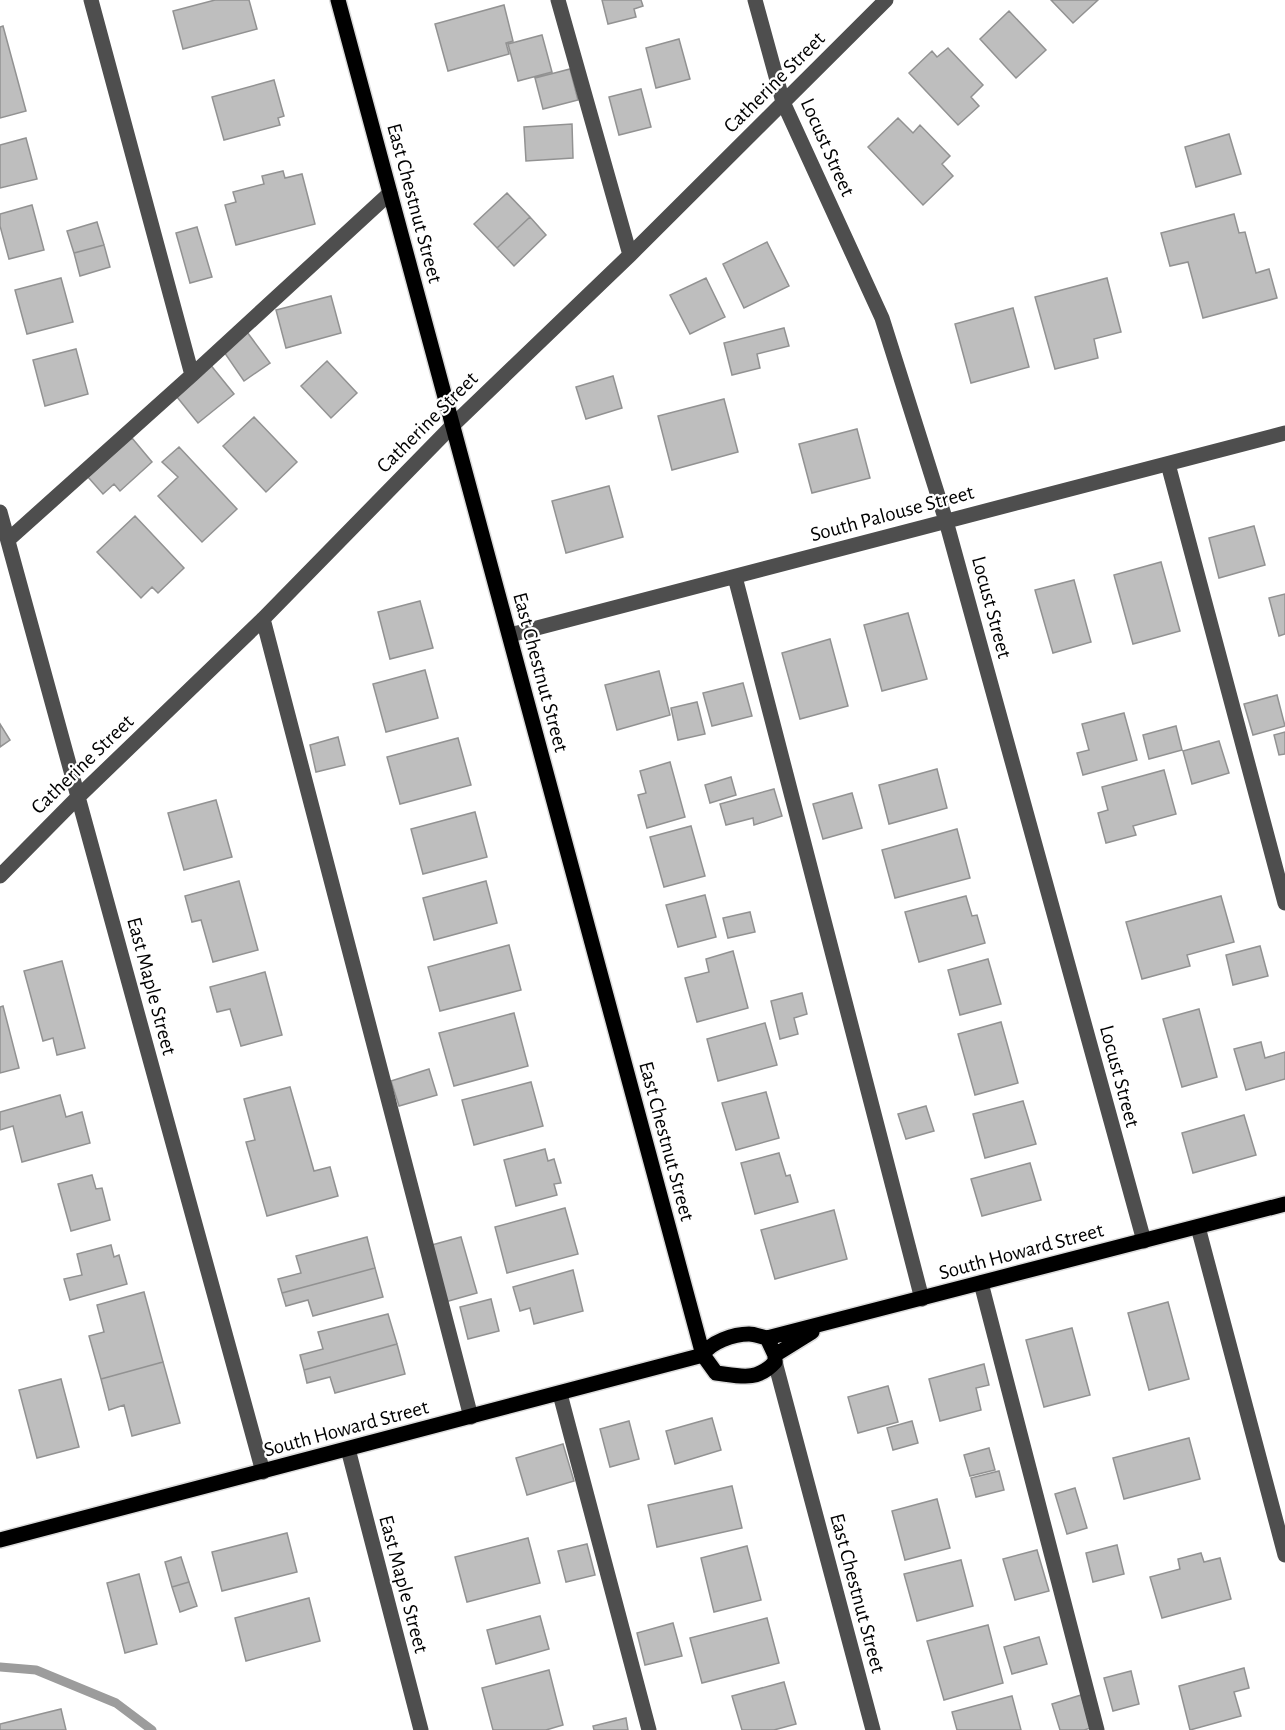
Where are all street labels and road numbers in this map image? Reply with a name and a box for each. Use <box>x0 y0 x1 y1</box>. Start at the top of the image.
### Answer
street label: Catherine Street <box>720 28 829 137</box>
street label: Locust Street <box>797 95 859 200</box>
street label: East Chestnut Street <box>383 121 446 286</box>
street label: Catherine Street <box>373 368 482 477</box>
street label: South Palouse Street <box>808 481 976 545</box>
street label: Locust Street <box>968 554 1015 661</box>
street label: East Chestnut Street <box>509 590 572 755</box>
street label: Catherine Street <box>27 710 138 818</box>
street label: East Maple Street <box>123 915 180 1058</box>
street label: Locust Street <box>1096 1023 1143 1130</box>
street label: East Chestnut Street <box>635 1059 698 1224</box>
street label: South Howard Street <box>937 1219 1106 1284</box>
street label: South Howard Street <box>262 1396 431 1461</box>
street label: East Chestnut Street <box>826 1511 889 1676</box>
street label: East Maple Street <box>375 1513 432 1656</box>

